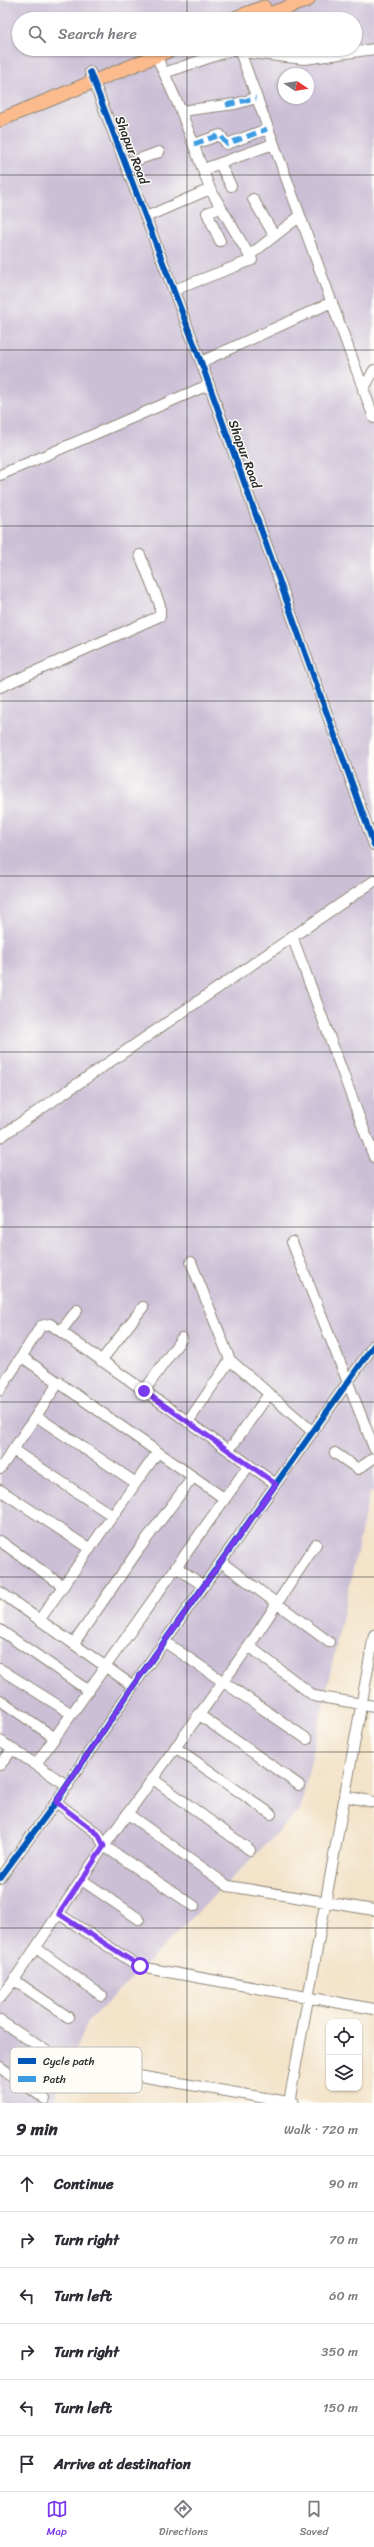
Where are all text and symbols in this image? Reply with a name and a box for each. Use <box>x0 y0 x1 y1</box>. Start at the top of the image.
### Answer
search box <box>12 12 362 56</box>
text: Search here <box>58 21 137 47</box>
icon: search <box>26 23 48 45</box>
north arrow <box>278 68 314 104</box>
street label: Shapur Road <box>108 112 156 189</box>
street label: Shapur Road <box>222 416 268 493</box>
route end <box>135 1382 153 1400</box>
route start <box>131 1957 149 1975</box>
map controls <box>326 2019 362 2091</box>
button: locate <box>326 2019 362 2055</box>
legend <box>10 2047 142 2093</box>
text: Cycle path <box>43 2052 95 2071</box>
button: layers <box>326 2055 362 2091</box>
text: Path <box>43 2070 66 2089</box>
text: 9 min <box>16 2114 58 2144</box>
text: Walk · 720 m <box>284 2118 358 2141</box>
text: Continue <box>54 2171 114 2197</box>
text: 90 m <box>328 2172 358 2195</box>
icon: ahead <box>16 2173 38 2195</box>
text: Turn right <box>54 2227 119 2253</box>
text: 70 m <box>329 2228 358 2251</box>
icon: right <box>16 2229 38 2251</box>
text: Turn left <box>54 2283 112 2309</box>
text: 60 m <box>329 2284 358 2307</box>
icon: left <box>16 2285 38 2307</box>
text: Turn right <box>54 2339 119 2365</box>
text: 350 m <box>321 2340 358 2363</box>
icon: right <box>16 2341 38 2363</box>
text: Turn left <box>54 2395 112 2421</box>
text: 150 m <box>323 2396 358 2419</box>
icon: left <box>16 2397 38 2419</box>
text: Arrive at destination <box>54 2451 191 2477</box>
icon: arrive <box>16 2453 38 2475</box>
tab: Map <box>46 2498 68 2541</box>
tab: Directions <box>159 2498 208 2541</box>
tab: Saved <box>299 2498 328 2541</box>

